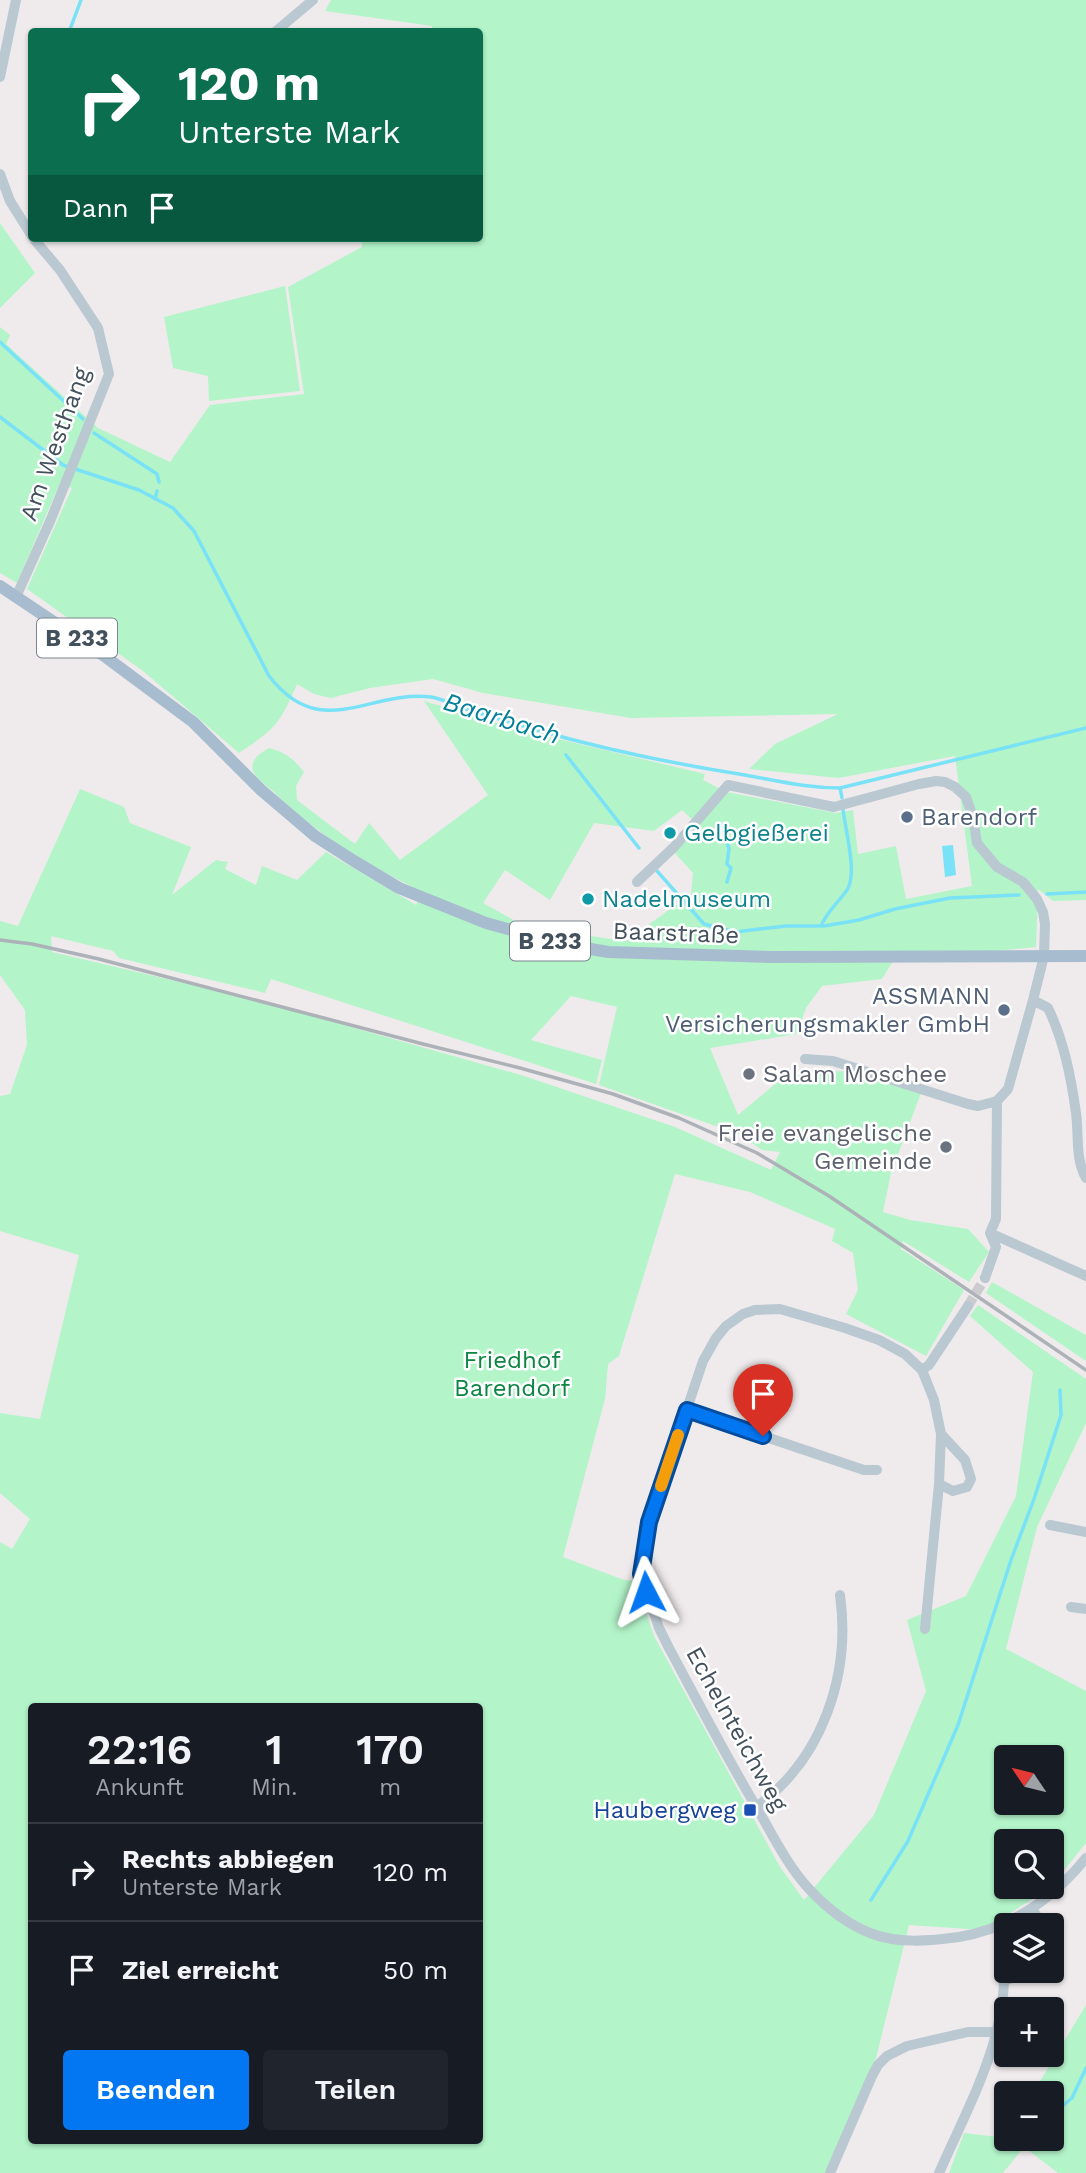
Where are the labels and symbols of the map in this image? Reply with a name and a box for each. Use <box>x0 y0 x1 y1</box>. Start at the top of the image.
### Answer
street label: Am Westhang <box>14 363 96 525</box>
road number: B 233 <box>37 618 117 658</box>
water label: Baarbach <box>440 686 564 750</box>
place label: Barendorf <box>921 803 1038 831</box>
marker: Barendorf <box>899 809 915 825</box>
place label: Gelbgießerei <box>684 819 829 847</box>
marker: Gelbgießerei <box>662 825 678 841</box>
place label: Nadelmuseum <box>602 885 771 913</box>
marker: Nadelmuseum <box>580 891 596 907</box>
street label: Baarstraße <box>612 917 740 949</box>
road number: B 233 <box>510 922 590 960</box>
place label: ASSMANN Versicherungsmakler GmbH <box>665 982 990 1038</box>
marker: ASSMANN Versicherungsmakler GmbH <box>996 1002 1012 1018</box>
place label: Salam Moschee <box>763 1060 947 1088</box>
marker: Salam Moschee <box>741 1066 757 1082</box>
place label: Freie evangelische Gemeinde <box>717 1119 932 1175</box>
marker: Freie evangelische Gemeinde <box>938 1139 954 1155</box>
park label: Friedhof Barendorf <box>454 1346 571 1402</box>
pin <box>733 1364 793 1436</box>
position arrow <box>609 1555 683 1629</box>
street label: Echelnteichweg <box>680 1642 794 1816</box>
north arrow <box>994 1745 1064 1815</box>
place label: Haubergweg <box>593 1796 736 1824</box>
marker: Haubergweg <box>742 1802 758 1818</box>

